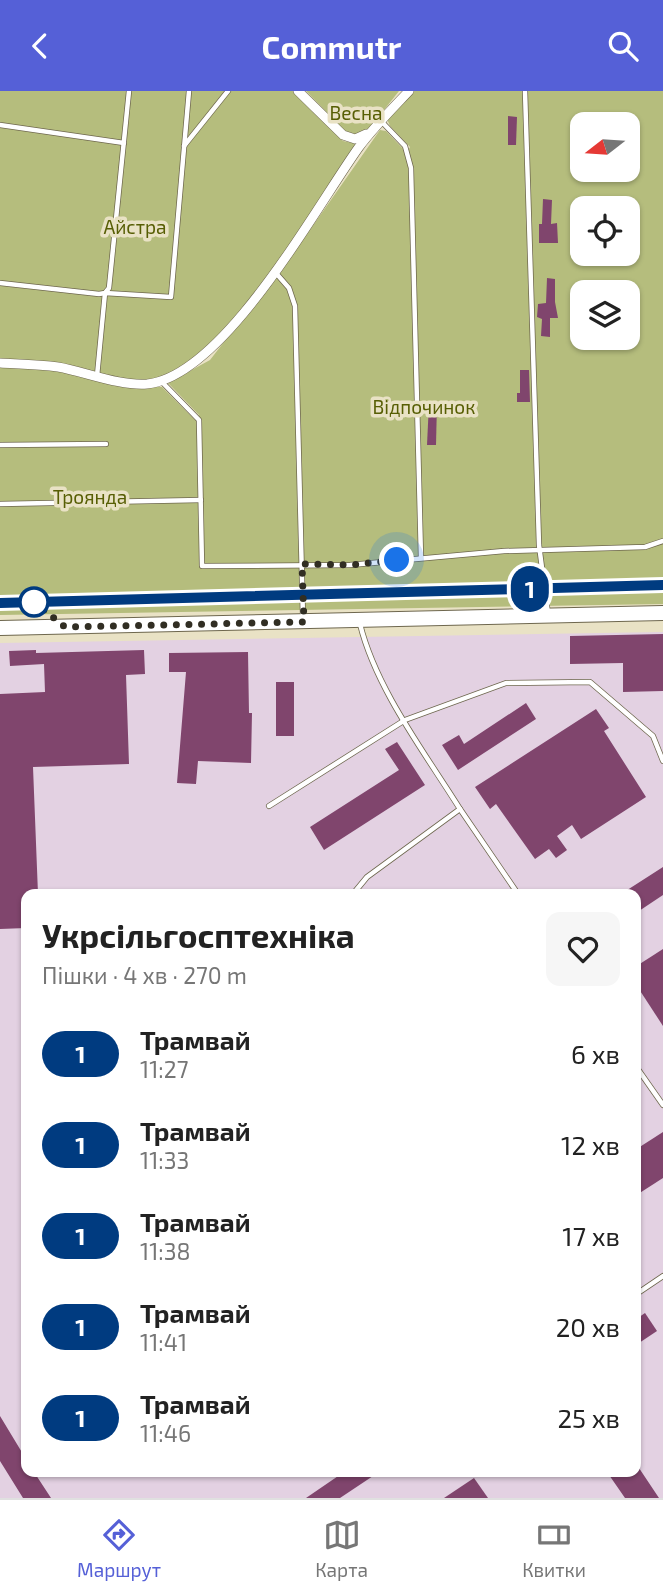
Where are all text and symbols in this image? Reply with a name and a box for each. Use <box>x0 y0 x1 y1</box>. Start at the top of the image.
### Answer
icon: back <box>21 27 59 65</box>
text: Commutr <box>262 27 401 65</box>
icon: search <box>604 27 642 65</box>
park label: Весна <box>330 101 382 124</box>
north arrow <box>570 112 640 182</box>
map controls <box>570 112 640 350</box>
button: locate <box>570 196 640 266</box>
park label: Айстра <box>103 215 167 238</box>
button: layers <box>570 280 640 350</box>
park label: Відпочинок <box>373 395 475 418</box>
park label: Троянда <box>53 485 127 508</box>
your location <box>379 542 414 577</box>
line badge: 1 <box>507 566 553 612</box>
text: 1 <box>525 574 535 603</box>
unlabelled marker <box>19 587 49 617</box>
button: heart <box>546 912 620 986</box>
text: Укрсільгосптехніка <box>42 915 355 955</box>
text: Пішки · 4 хв · 270 m <box>42 961 247 989</box>
text: Трамвай <box>140 1024 251 1055</box>
text: 6 хв <box>571 1038 620 1069</box>
text: 1 <box>75 1039 86 1068</box>
text: 11:27 <box>140 1055 188 1083</box>
text: Трамвай <box>140 1115 251 1146</box>
text: 12 хв <box>561 1129 620 1160</box>
text: 1 <box>75 1130 86 1159</box>
text: 11:33 <box>140 1146 189 1174</box>
text: Трамвай <box>140 1206 251 1237</box>
text: 17 хв <box>562 1220 620 1251</box>
text: 1 <box>75 1221 86 1250</box>
text: 11:38 <box>140 1237 191 1265</box>
text: Трамвай <box>140 1297 251 1328</box>
text: 20 хв <box>556 1311 620 1342</box>
text: 1 <box>75 1312 86 1341</box>
text: 11:41 <box>140 1328 187 1356</box>
text: Трамвай <box>140 1388 251 1419</box>
text: 25 хв <box>557 1402 620 1433</box>
text: 1 <box>75 1403 86 1432</box>
text: 11:46 <box>140 1419 191 1447</box>
tab: Маршрут <box>77 1516 161 1581</box>
tab: Карта <box>315 1516 368 1581</box>
tab: Квитки <box>522 1516 586 1581</box>

